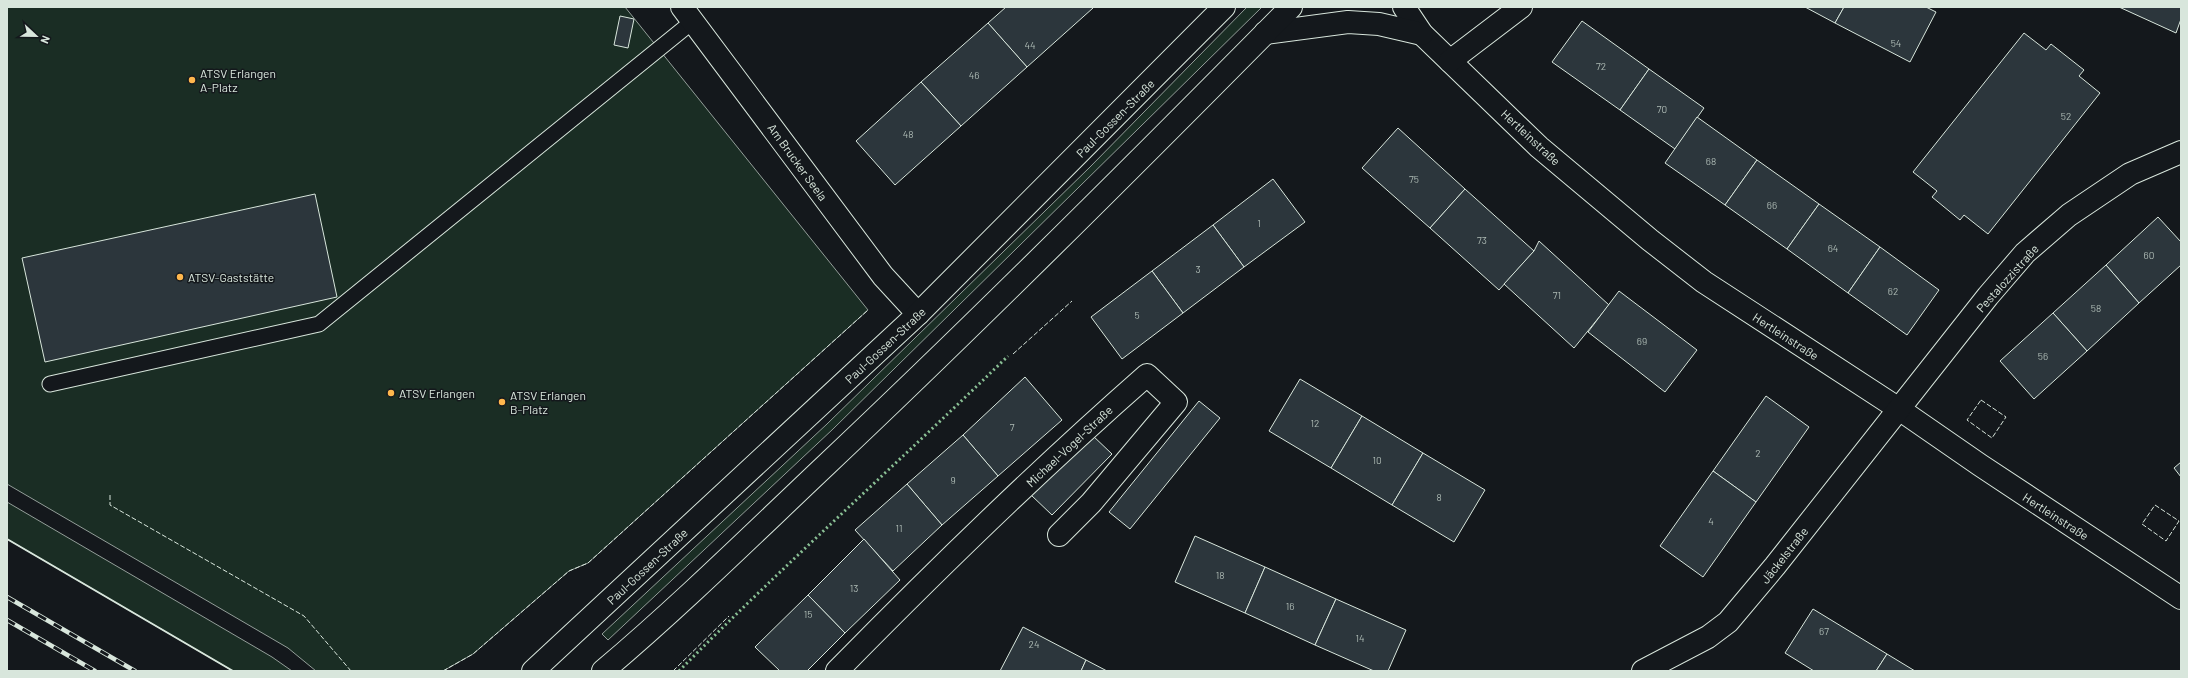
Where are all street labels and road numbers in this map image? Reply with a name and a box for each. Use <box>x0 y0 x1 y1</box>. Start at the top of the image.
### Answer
street label: Paul-Gossen-Straße <box>1073 76 1157 160</box>
street label: Hertleinstraße <box>1499 106 1563 168</box>
street label: Am Brucker Seela <box>765 121 831 203</box>
street label: Pestalozzistraße <box>1973 241 2041 315</box>
street label: Paul-Gossen-Straße <box>842 304 928 386</box>
street label: Hertleinstraße <box>1751 310 1821 362</box>
street label: Michael-Vogel-Straße <box>1023 402 1115 490</box>
street label: Hertleinstraße <box>2021 490 2091 542</box>
street label: Jäckelstraße <box>1758 524 1810 586</box>
street label: Paul-Gossen-Straße <box>604 525 690 607</box>

